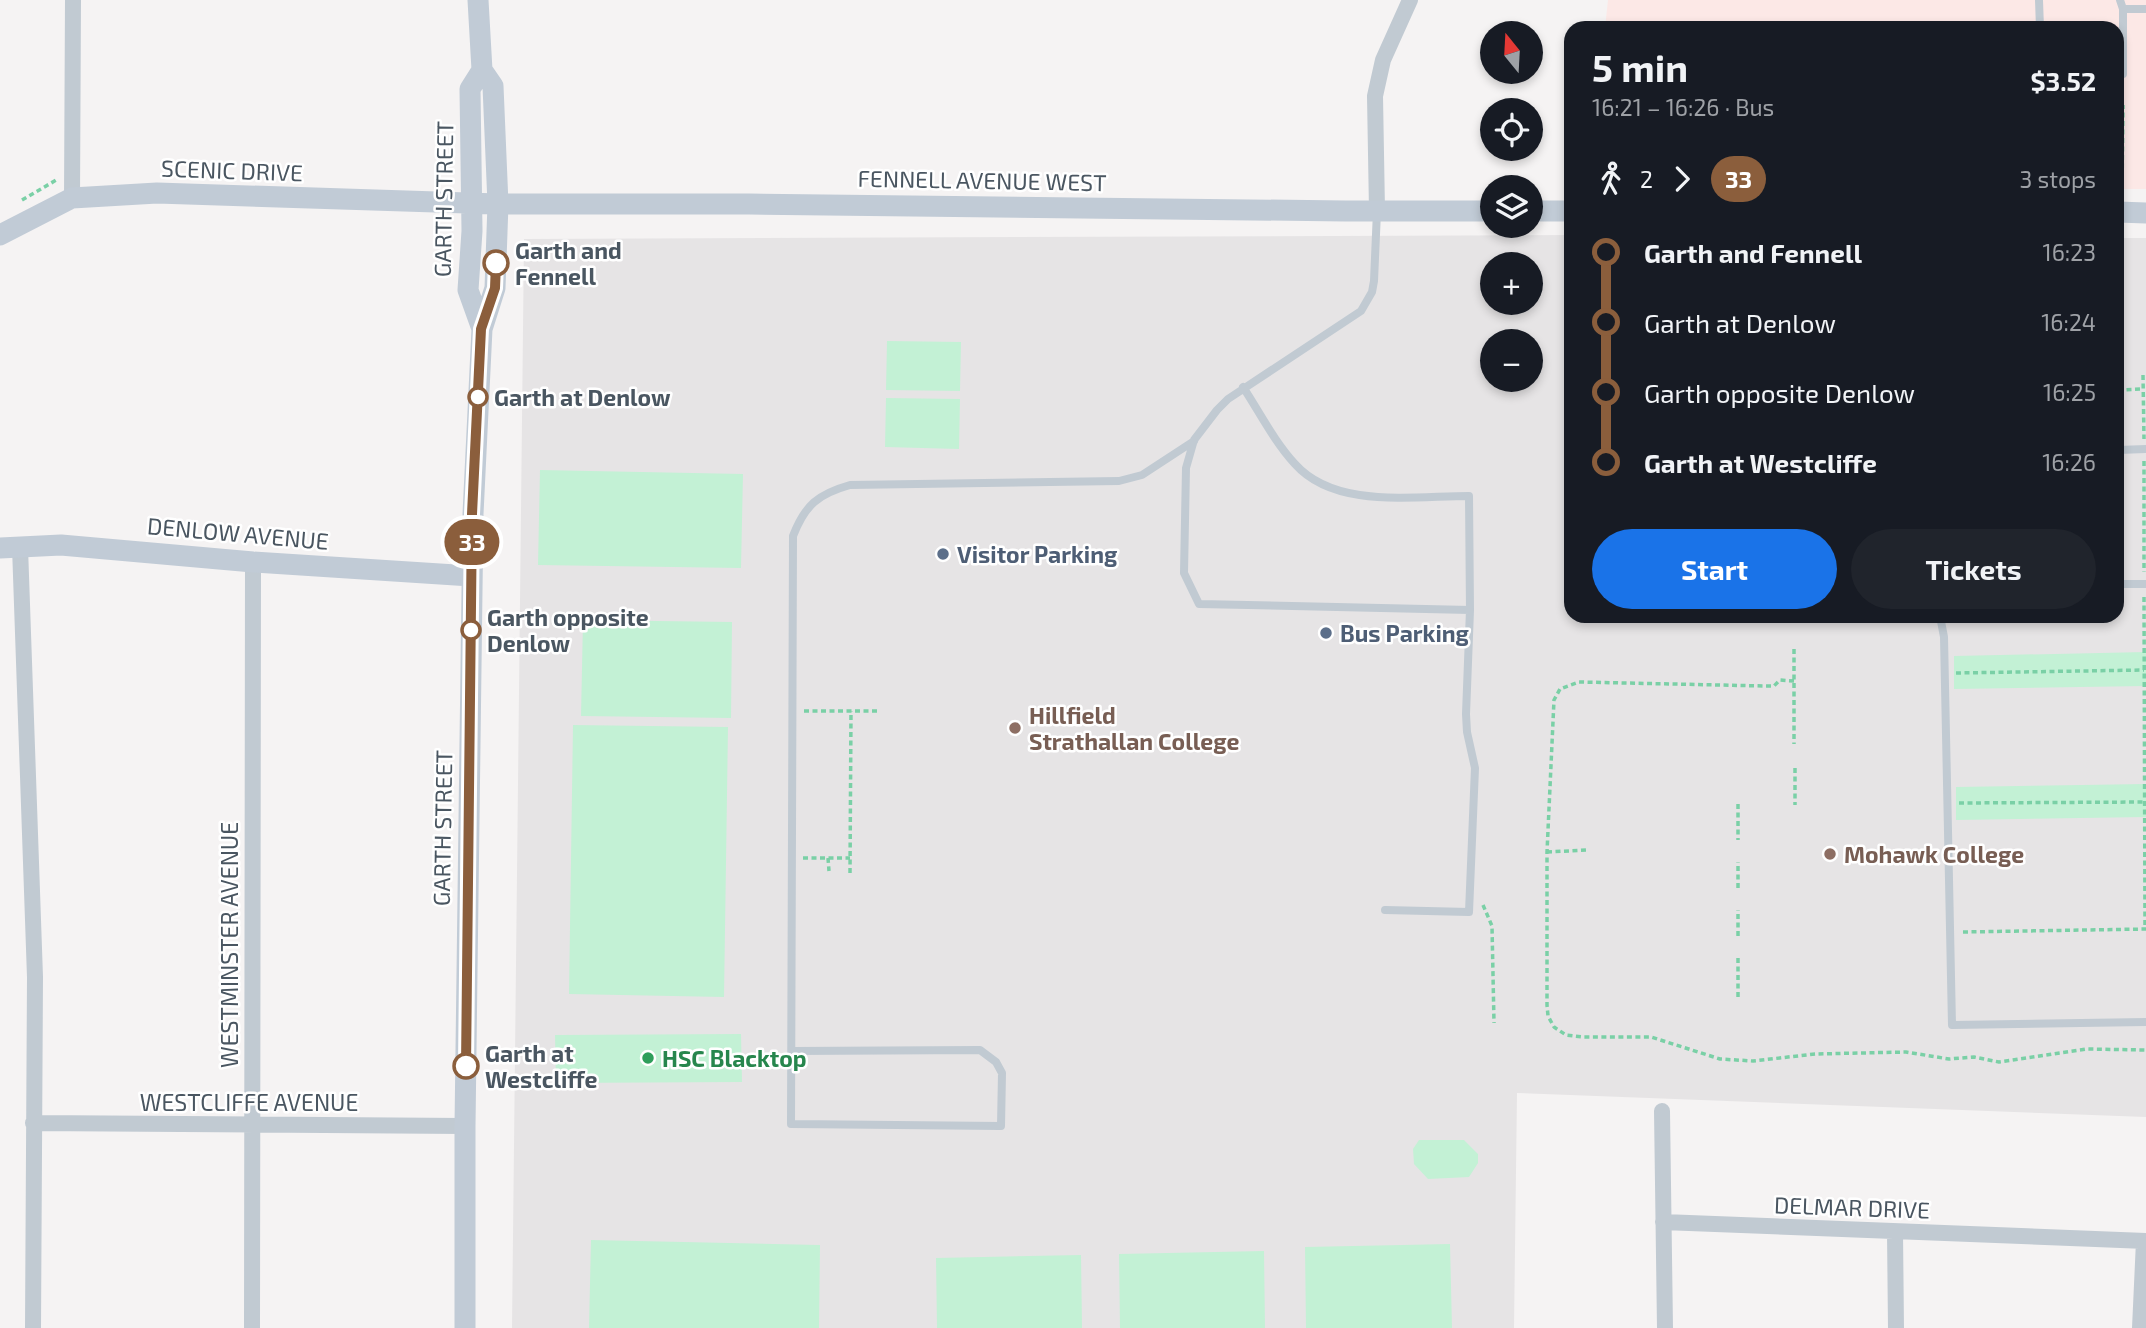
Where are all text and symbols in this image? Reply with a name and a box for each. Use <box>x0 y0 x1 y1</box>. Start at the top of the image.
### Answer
north arrow <box>1480 21 1544 84</box>
map controls <box>1480 21 1543 392</box>
text: 5 min <box>1592 44 1688 90</box>
text: $3.52 <box>2030 65 2096 96</box>
text: 16:21 – 16:26 · Bus <box>1592 93 1774 121</box>
button: locate <box>1480 98 1543 161</box>
street label: GARTH STREET <box>428 121 458 277</box>
street label: SCENIC DRIVE <box>161 154 303 186</box>
icon: walk <box>1592 160 1630 198</box>
icon: forward <box>1663 160 1701 198</box>
street label: FENNELL AVENUE WEST <box>857 164 1107 196</box>
text: 33 <box>1725 164 1752 193</box>
text: 2 <box>1640 165 1653 193</box>
text: 3 stops <box>2020 165 2096 193</box>
button: layers <box>1480 175 1543 238</box>
place label: Garth and Fennell <box>515 236 622 290</box>
text: Garth and Fennell <box>1644 237 1862 268</box>
text: 16:23 <box>2043 238 2096 266</box>
marker: Garth and Fennell <box>483 250 509 276</box>
button: + <box>1480 252 1543 315</box>
text: Garth at Denlow <box>1644 307 1836 338</box>
text: 16:24 <box>2041 308 2096 336</box>
button: − <box>1480 329 1543 392</box>
text: Garth opposite Denlow <box>1644 377 1915 408</box>
text: 16:25 <box>2043 378 2096 406</box>
place label: Garth at Denlow <box>494 383 671 411</box>
marker: Garth at Denlow <box>468 387 488 407</box>
text: Garth at Westcliffe <box>1644 447 1877 478</box>
text: 16:26 <box>2042 448 2096 476</box>
street label: DENLOW AVENUE <box>146 511 330 555</box>
line badge: 33 <box>440 519 504 565</box>
text: 33 <box>458 527 486 556</box>
button: Start <box>1592 529 1837 609</box>
button: Tickets <box>1851 529 2096 609</box>
place label: Visitor Parking <box>957 540 1118 568</box>
marker: Visitor Parking <box>935 546 951 562</box>
place label: Garth opposite Denlow <box>487 603 649 657</box>
place label: Bus Parking <box>1340 619 1470 647</box>
marker: Garth opposite Denlow <box>461 620 481 640</box>
marker: Bus Parking <box>1318 625 1334 641</box>
place label: Hillfield Strathallan College <box>1029 701 1239 755</box>
marker: Hillfield Strathallan College <box>1007 720 1023 736</box>
street label: GARTH STREET <box>427 750 457 906</box>
street label: WESTMINSTER AVENUE <box>215 822 243 1068</box>
place label: Mohawk College <box>1844 840 2024 868</box>
marker: Mohawk College <box>1822 846 1838 862</box>
place label: Garth at Westcliffe <box>485 1039 598 1093</box>
place label: HSC Blacktop <box>662 1044 807 1072</box>
marker: HSC Blacktop <box>640 1050 656 1066</box>
marker: Garth at Westcliffe <box>453 1053 479 1079</box>
street label: WESTCLIFFE AVENUE <box>140 1088 358 1116</box>
street label: DELMAR DRIVE <box>1773 1190 1931 1224</box>

